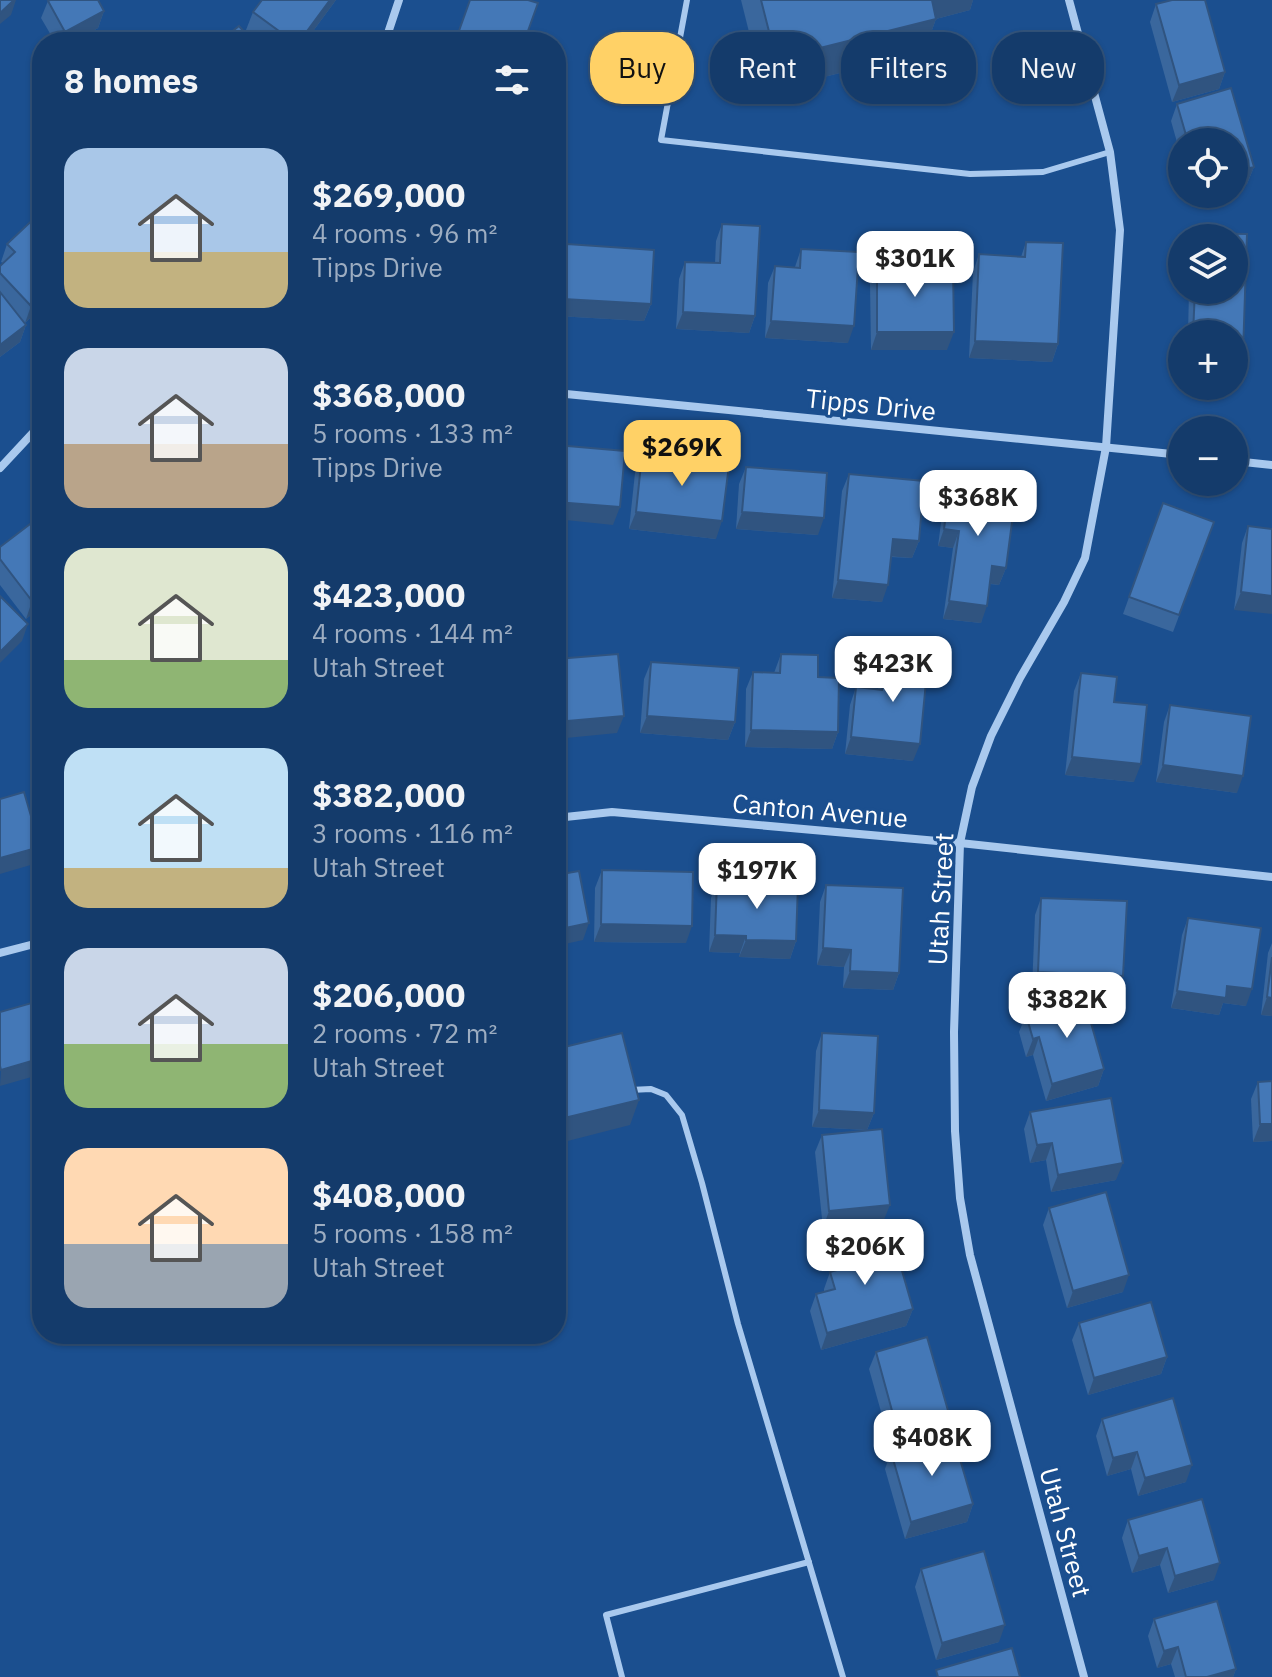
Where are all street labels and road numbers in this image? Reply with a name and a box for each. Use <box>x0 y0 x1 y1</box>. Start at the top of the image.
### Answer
street label: Tipps Drive <box>804 380 938 428</box>
street label: Canton Avenue <box>731 785 909 835</box>
street label: Utah Street <box>920 832 960 966</box>
street label: Utah Street <box>1032 1463 1100 1601</box>

